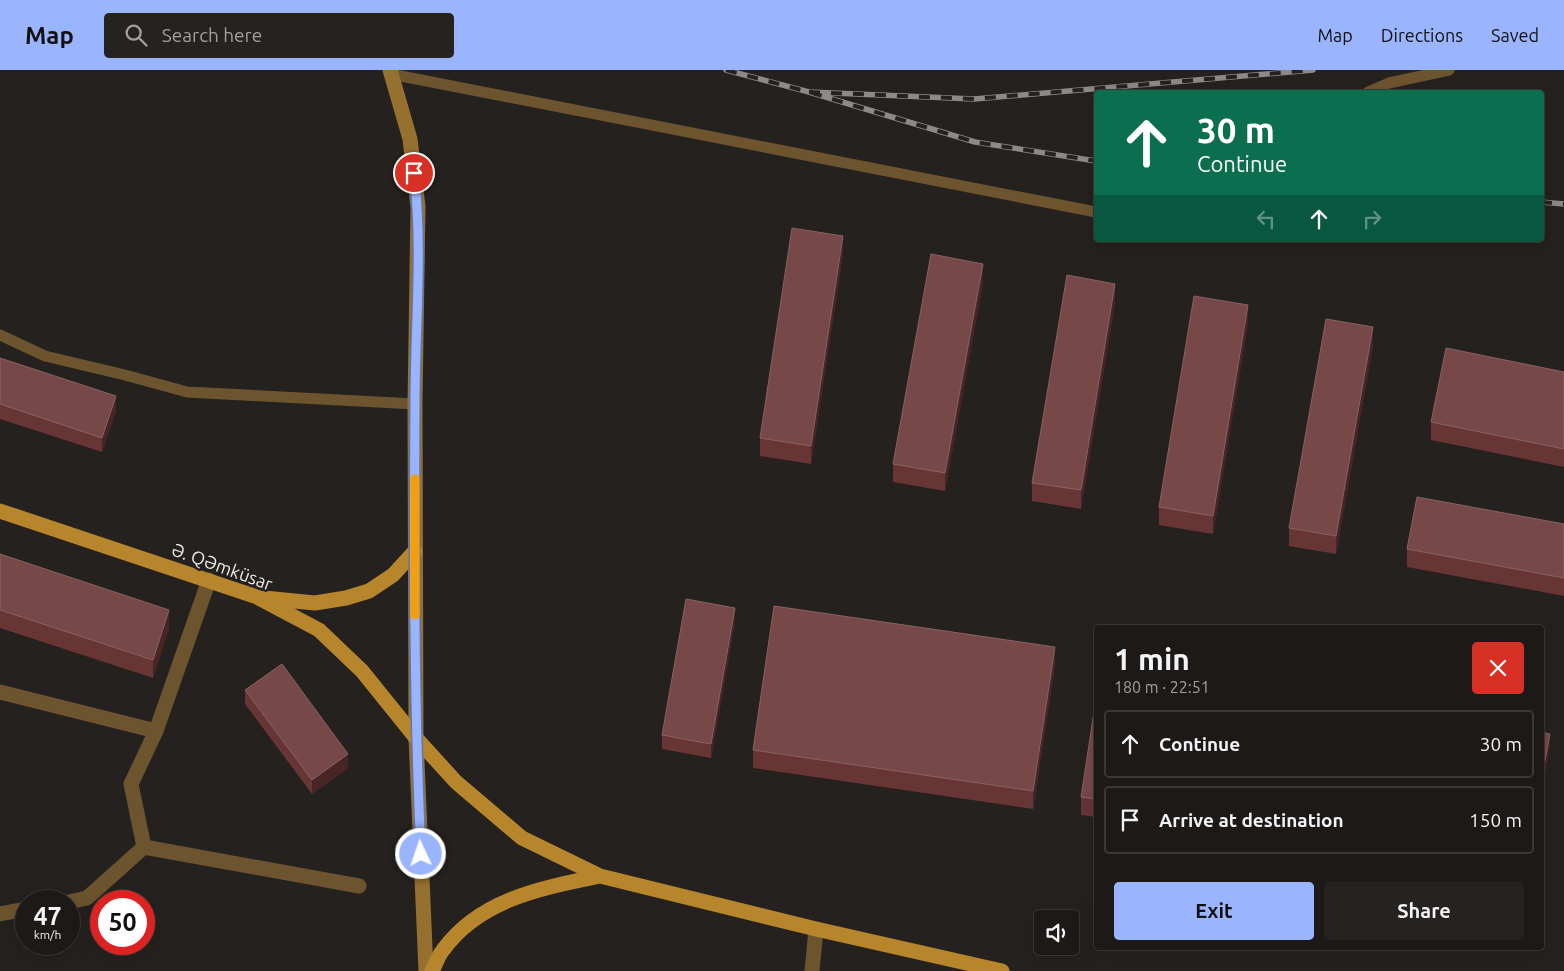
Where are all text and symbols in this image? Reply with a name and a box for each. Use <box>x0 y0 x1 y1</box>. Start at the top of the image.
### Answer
search box <box>104 13 454 58</box>
icon: search <box>122 21 150 49</box>
text: Map <box>25 22 74 49</box>
text: Search here <box>162 24 262 46</box>
text: Map <box>1317 25 1353 45</box>
text: Directions <box>1381 25 1463 45</box>
text: Saved <box>1491 25 1539 45</box>
icon: ahead <box>1114 110 1179 175</box>
text: 30 m <box>1197 110 1275 150</box>
text: Continue <box>1197 151 1287 176</box>
pin <box>393 152 435 194</box>
icon: arrive <box>400 159 428 187</box>
icon: left <box>1252 205 1280 233</box>
icon: ahead <box>1305 205 1333 233</box>
icon: right <box>1358 205 1386 233</box>
street label: Ə. Qəmküsar <box>169 539 276 595</box>
text: 1 min <box>1114 642 1190 676</box>
button: close <box>1472 642 1524 694</box>
text: 180 m · 22:51 <box>1114 678 1210 696</box>
icon: ahead <box>1116 730 1144 758</box>
text: Continue <box>1159 733 1240 755</box>
text: 30 m <box>1480 733 1522 755</box>
icon: arrive <box>1116 806 1144 834</box>
text: Arrive at destination <box>1159 809 1344 831</box>
text: 150 m <box>1469 809 1522 831</box>
position arrow <box>394 827 446 879</box>
button: Exit <box>1114 882 1314 940</box>
button: Share <box>1324 882 1524 940</box>
speed limit sign: 50 <box>90 890 155 955</box>
text: 47 <box>33 902 62 930</box>
map controls <box>1034 910 1079 955</box>
button: sound <box>1034 910 1079 955</box>
text: km/h <box>34 928 61 941</box>

